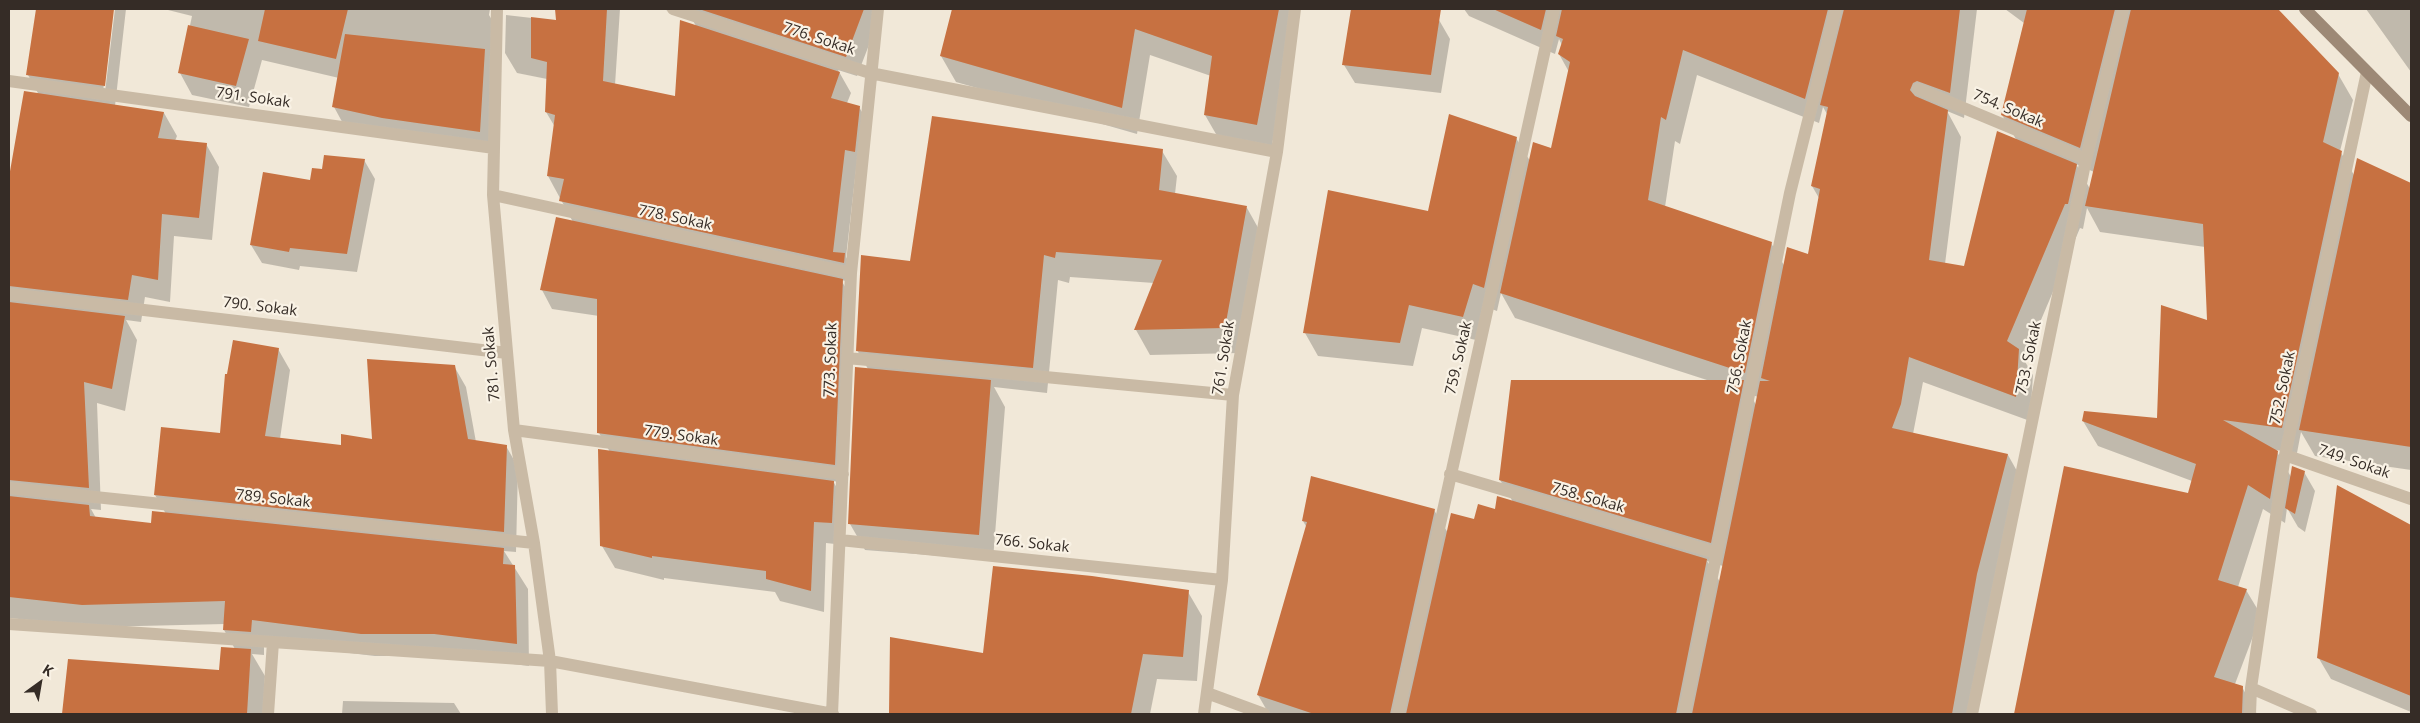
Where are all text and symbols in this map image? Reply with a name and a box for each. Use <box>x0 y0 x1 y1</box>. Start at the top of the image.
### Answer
street label: 776. Sokak <box>781 19 857 59</box>
street label: 791. Sokak <box>215 84 291 112</box>
street label: 754. Sokak <box>1970 86 2046 132</box>
street label: 778. Sokak <box>636 201 714 235</box>
street label: 790. Sokak <box>222 294 298 320</box>
street label: 759. Sokak <box>1442 319 1476 397</box>
street label: 756. Sokak <box>1724 319 1756 395</box>
street label: 753. Sokak <box>2012 319 2046 397</box>
street label: 761. Sokak <box>1209 320 1239 396</box>
street label: 773. Sokak <box>821 322 841 398</box>
street label: 781. Sokak <box>480 326 504 402</box>
street label: 752. Sokak <box>2266 349 2300 427</box>
street label: 779. Sokak <box>643 422 719 450</box>
street label: 749. Sokak <box>2316 441 2392 483</box>
street label: 758. Sokak <box>1550 479 1626 517</box>
street label: 789. Sokak <box>235 486 311 512</box>
street label: 766. Sokak <box>994 531 1070 557</box>
north arrow <box>15 658 65 708</box>
text: K <box>39 659 57 680</box>

